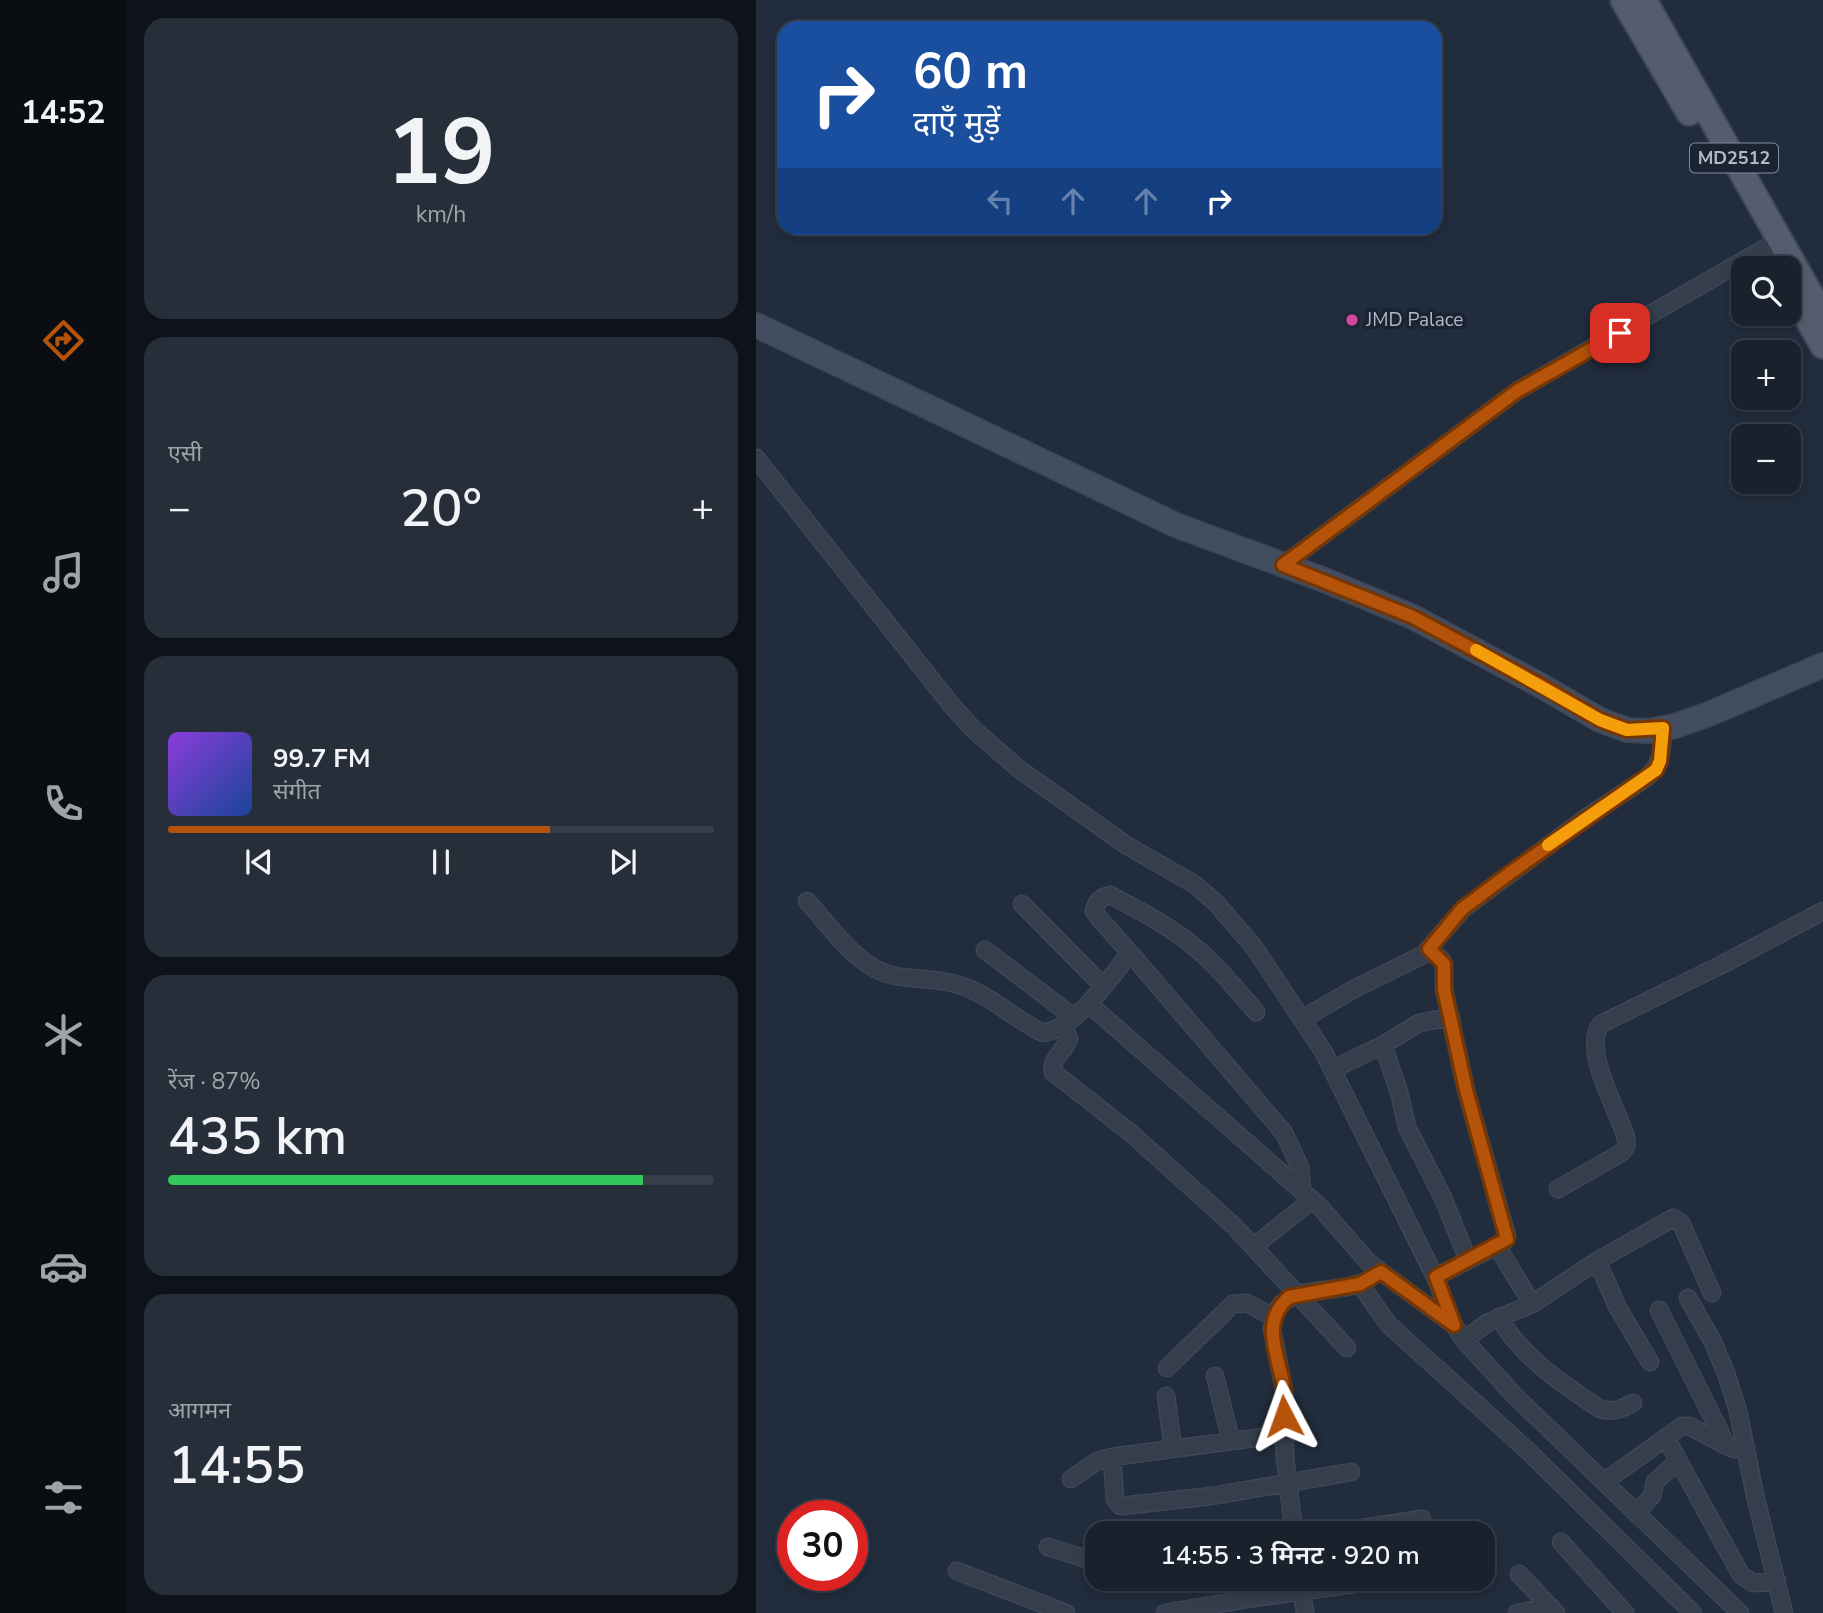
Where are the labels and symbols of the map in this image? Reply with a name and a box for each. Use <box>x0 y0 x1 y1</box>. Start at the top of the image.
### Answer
road number: MD2512 <box>1690 144 1778 173</box>
pin <box>1590 303 1650 363</box>
place label: JMD Palace <box>1365 307 1463 333</box>
marker: JMD Palace <box>1344 312 1360 328</box>
position arrow <box>1247 1379 1321 1453</box>
speed limit sign: 30 <box>777 1500 868 1591</box>

